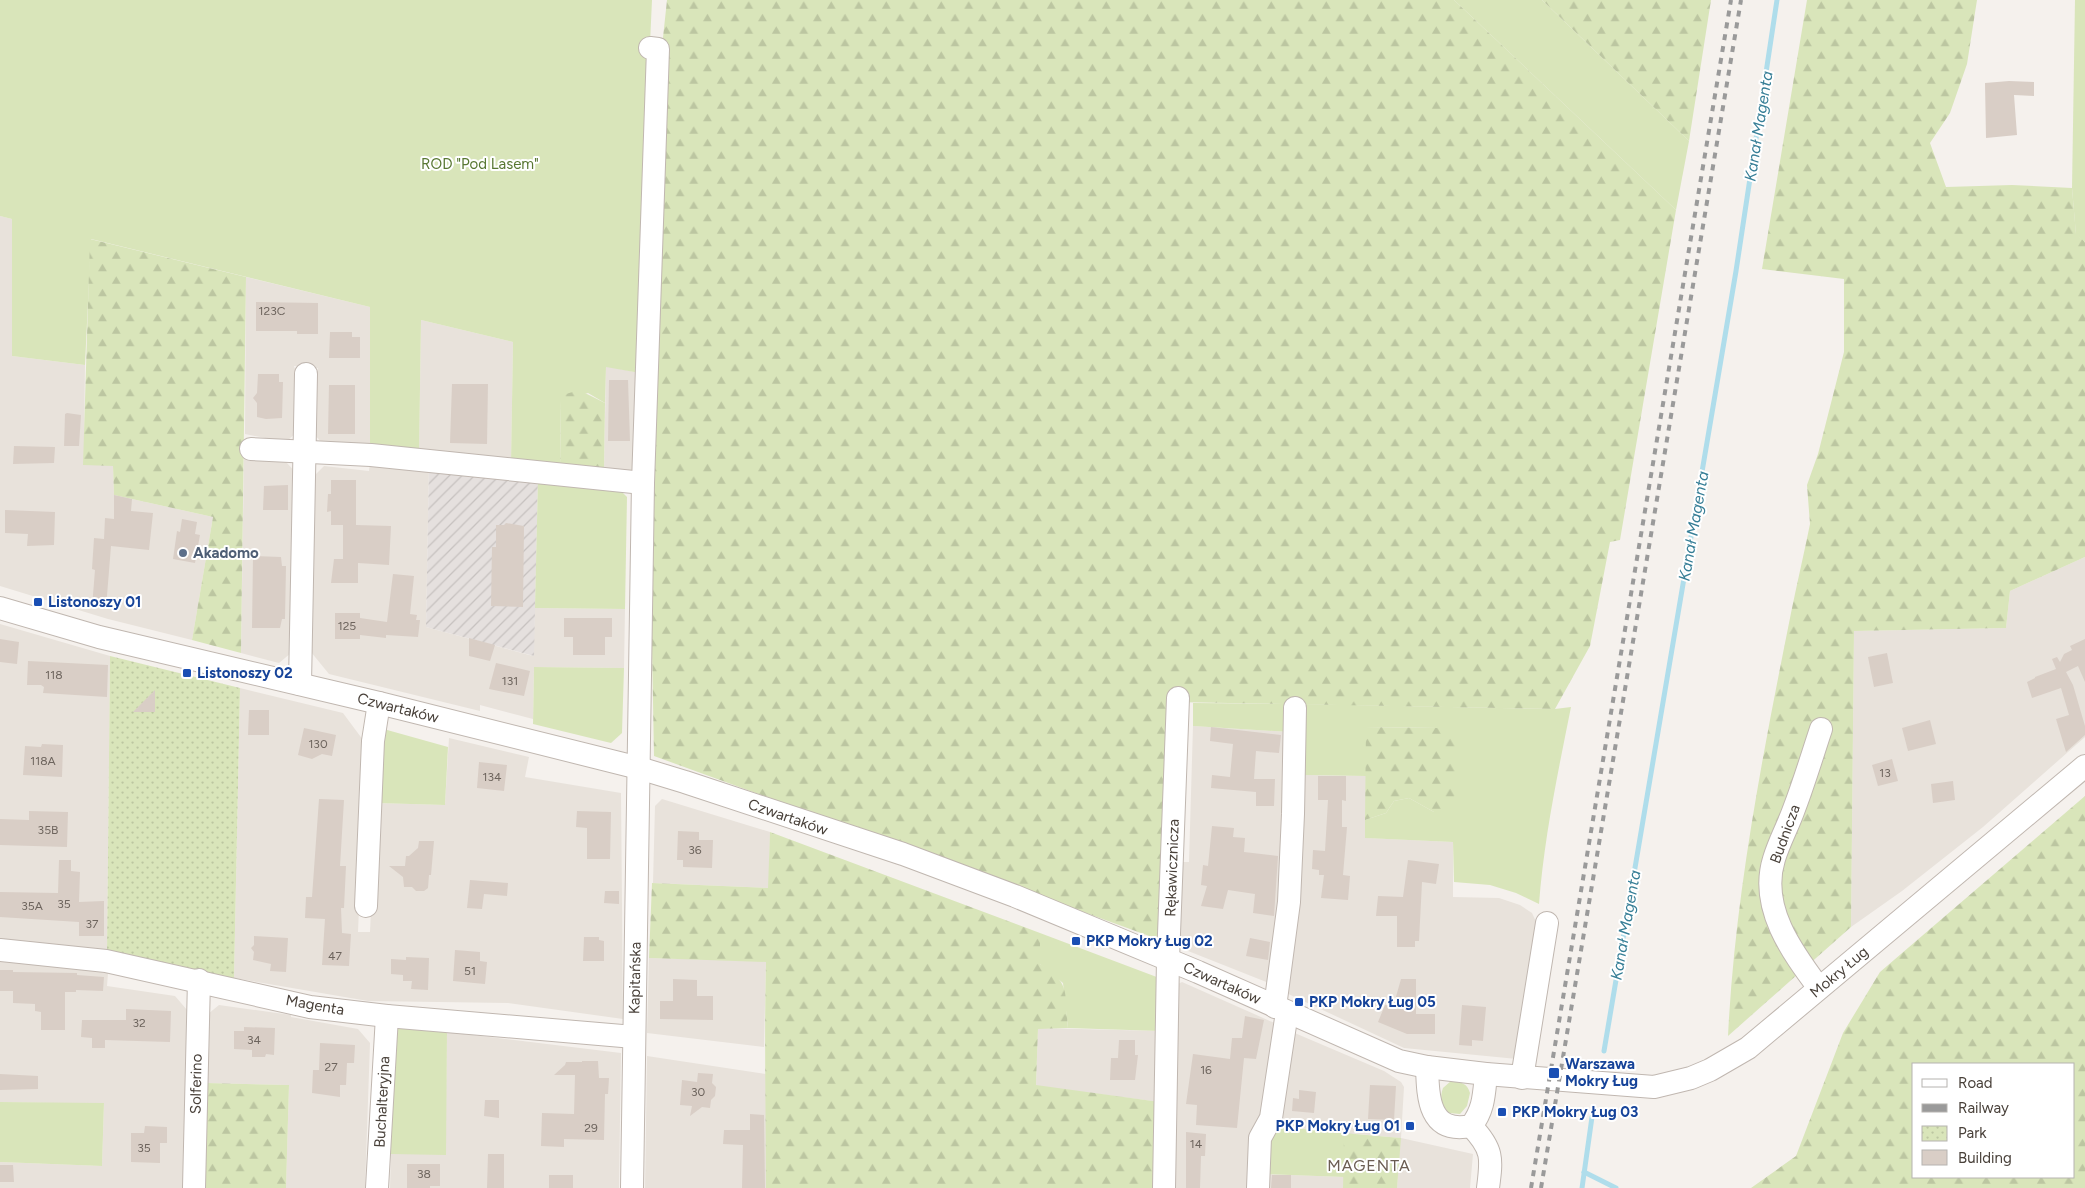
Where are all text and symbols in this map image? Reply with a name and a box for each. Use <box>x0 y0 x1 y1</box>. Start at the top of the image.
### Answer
water label: Kanał Magenta <box>1740 70 1777 183</box>
park label: ROD "Pod Lasem" <box>421 155 539 173</box>
house number: 123C <box>259 304 286 318</box>
water label: Kanał Magenta <box>1674 470 1713 583</box>
place label: Akadomo <box>193 544 259 562</box>
marker: Akadomo <box>177 547 189 559</box>
place label: Listonoszy 01 <box>48 593 141 611</box>
marker: Listonoszy 01 <box>32 596 44 608</box>
house number: 125 <box>338 619 356 633</box>
place label: Listonoszy 02 <box>197 664 293 682</box>
marker: Listonoszy 02 <box>181 667 193 679</box>
house number: 118 <box>45 668 63 682</box>
house number: 131 <box>502 674 518 688</box>
street label: Czwartaków <box>355 689 441 727</box>
house number: 130 <box>308 737 328 751</box>
house number: 118A <box>30 754 56 768</box>
house number: 13 <box>1879 766 1891 780</box>
house number: 134 <box>483 770 502 784</box>
street label: Czwartaków <box>746 795 830 839</box>
street label: Budnicza <box>1766 802 1804 866</box>
street label: Rękawicznicza <box>1161 819 1183 917</box>
house number: 35B <box>38 823 58 837</box>
house number: 36 <box>688 843 702 857</box>
water label: Kanał Magenta <box>1606 869 1645 982</box>
house number: 35 <box>57 897 71 911</box>
house number: 35A <box>21 899 43 913</box>
house number: 37 <box>86 917 99 931</box>
place label: PKP Mokry Ług 02 <box>1086 932 1213 950</box>
marker: PKP Mokry Ług 02 <box>1070 935 1082 947</box>
street label: Kapitańska <box>625 942 645 1014</box>
street label: Mokry Ług <box>1806 943 1872 1001</box>
house number: 47 <box>328 949 342 963</box>
street label: Czwartaków <box>1180 958 1264 1008</box>
house number: 51 <box>464 964 476 978</box>
street label: Magenta <box>284 991 346 1019</box>
place label: PKP Mokry Ług 05 <box>1309 993 1436 1011</box>
marker: PKP Mokry Ług 05 <box>1293 996 1305 1008</box>
house number: 32 <box>132 1016 146 1030</box>
house number: 34 <box>247 1033 262 1047</box>
street label: Solferino <box>186 1053 206 1114</box>
place label: Warszawa Mokry Ług <box>1565 1055 1638 1090</box>
street label: Buchalteryjna <box>371 1056 393 1148</box>
house number: 27 <box>324 1060 338 1074</box>
house number: 16 <box>1200 1063 1212 1077</box>
legend <box>1912 1063 2075 1178</box>
marker: Warszawa Mokry Ług <box>1547 1066 1561 1080</box>
text: Road <box>1958 1074 1993 1092</box>
house number: 30 <box>691 1085 705 1099</box>
text: Railway <box>1958 1099 2009 1117</box>
place label: PKP Mokry Ług 03 <box>1512 1103 1638 1121</box>
marker: PKP Mokry Ług 03 <box>1496 1106 1508 1118</box>
place label: PKP Mokry Ług 01 <box>1276 1117 1400 1135</box>
marker: PKP Mokry Ług 01 <box>1404 1120 1416 1132</box>
house number: 29 <box>584 1121 598 1135</box>
text: Park <box>1958 1124 1987 1142</box>
house number: 14 <box>1190 1137 1203 1151</box>
house number: 35 <box>137 1141 151 1155</box>
text: Building <box>1958 1149 2012 1167</box>
district label: MAGENTA <box>1327 1156 1411 1175</box>
house number: 38 <box>417 1167 431 1181</box>

